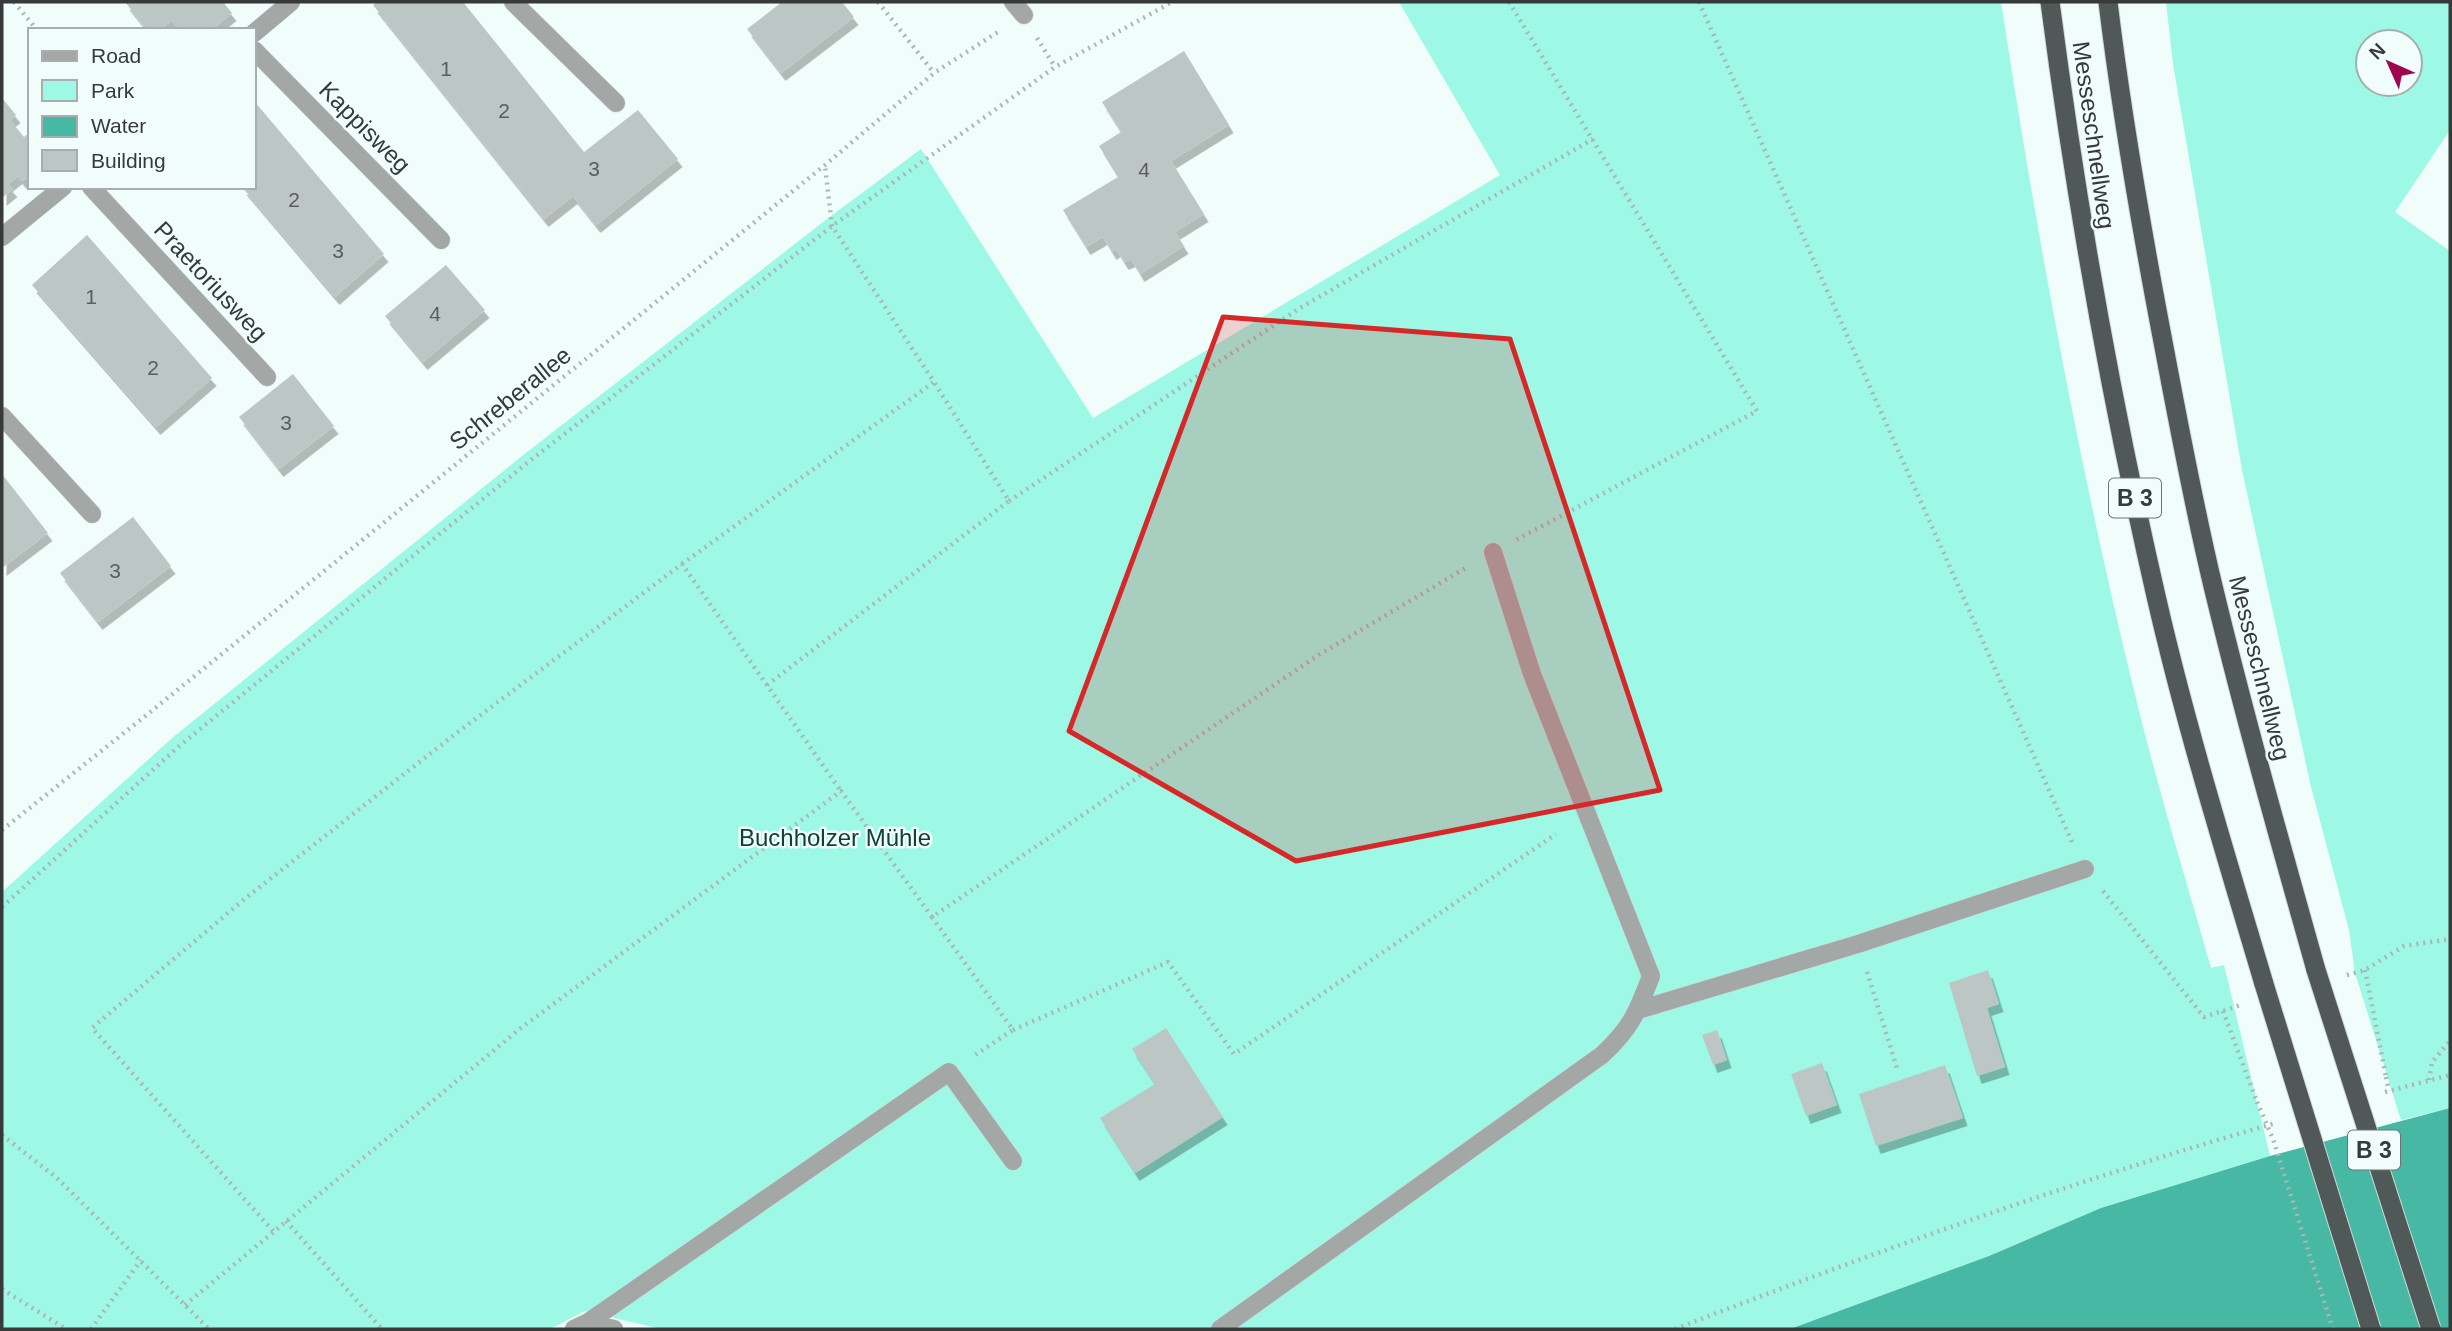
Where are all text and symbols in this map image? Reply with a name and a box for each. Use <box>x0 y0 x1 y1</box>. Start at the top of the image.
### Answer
legend <box>28 28 256 189</box>
north arrow <box>2354 28 2424 98</box>
street label: Messeschnellweg <box>2067 39 2121 231</box>
text: N <box>2365 39 2390 64</box>
text: Road <box>91 44 141 67</box>
house number: 1 <box>440 57 452 80</box>
street label: Kappisweg <box>314 76 416 178</box>
text: Park <box>91 79 135 102</box>
house number: 2 <box>498 99 510 122</box>
text: Water <box>91 114 146 137</box>
text: Building <box>91 149 166 172</box>
house number: 3 <box>588 157 600 180</box>
house number: 4 <box>1138 158 1150 181</box>
house number: 2 <box>288 188 300 211</box>
street label: Praetoriusweg <box>149 216 273 346</box>
house number: 3 <box>332 239 344 262</box>
house number: 1 <box>85 285 97 308</box>
house number: 4 <box>429 302 441 325</box>
street label: Schreberallee <box>444 341 576 455</box>
house number: 2 <box>147 356 159 379</box>
house number: 3 <box>280 411 292 434</box>
road number: B 3 <box>2109 478 2161 518</box>
house number: 3 <box>109 559 121 582</box>
street label: Messeschnellweg <box>2224 573 2296 763</box>
park label: Buchholzer Mühle <box>739 824 931 851</box>
road number: B 3 <box>2348 1130 2400 1170</box>

